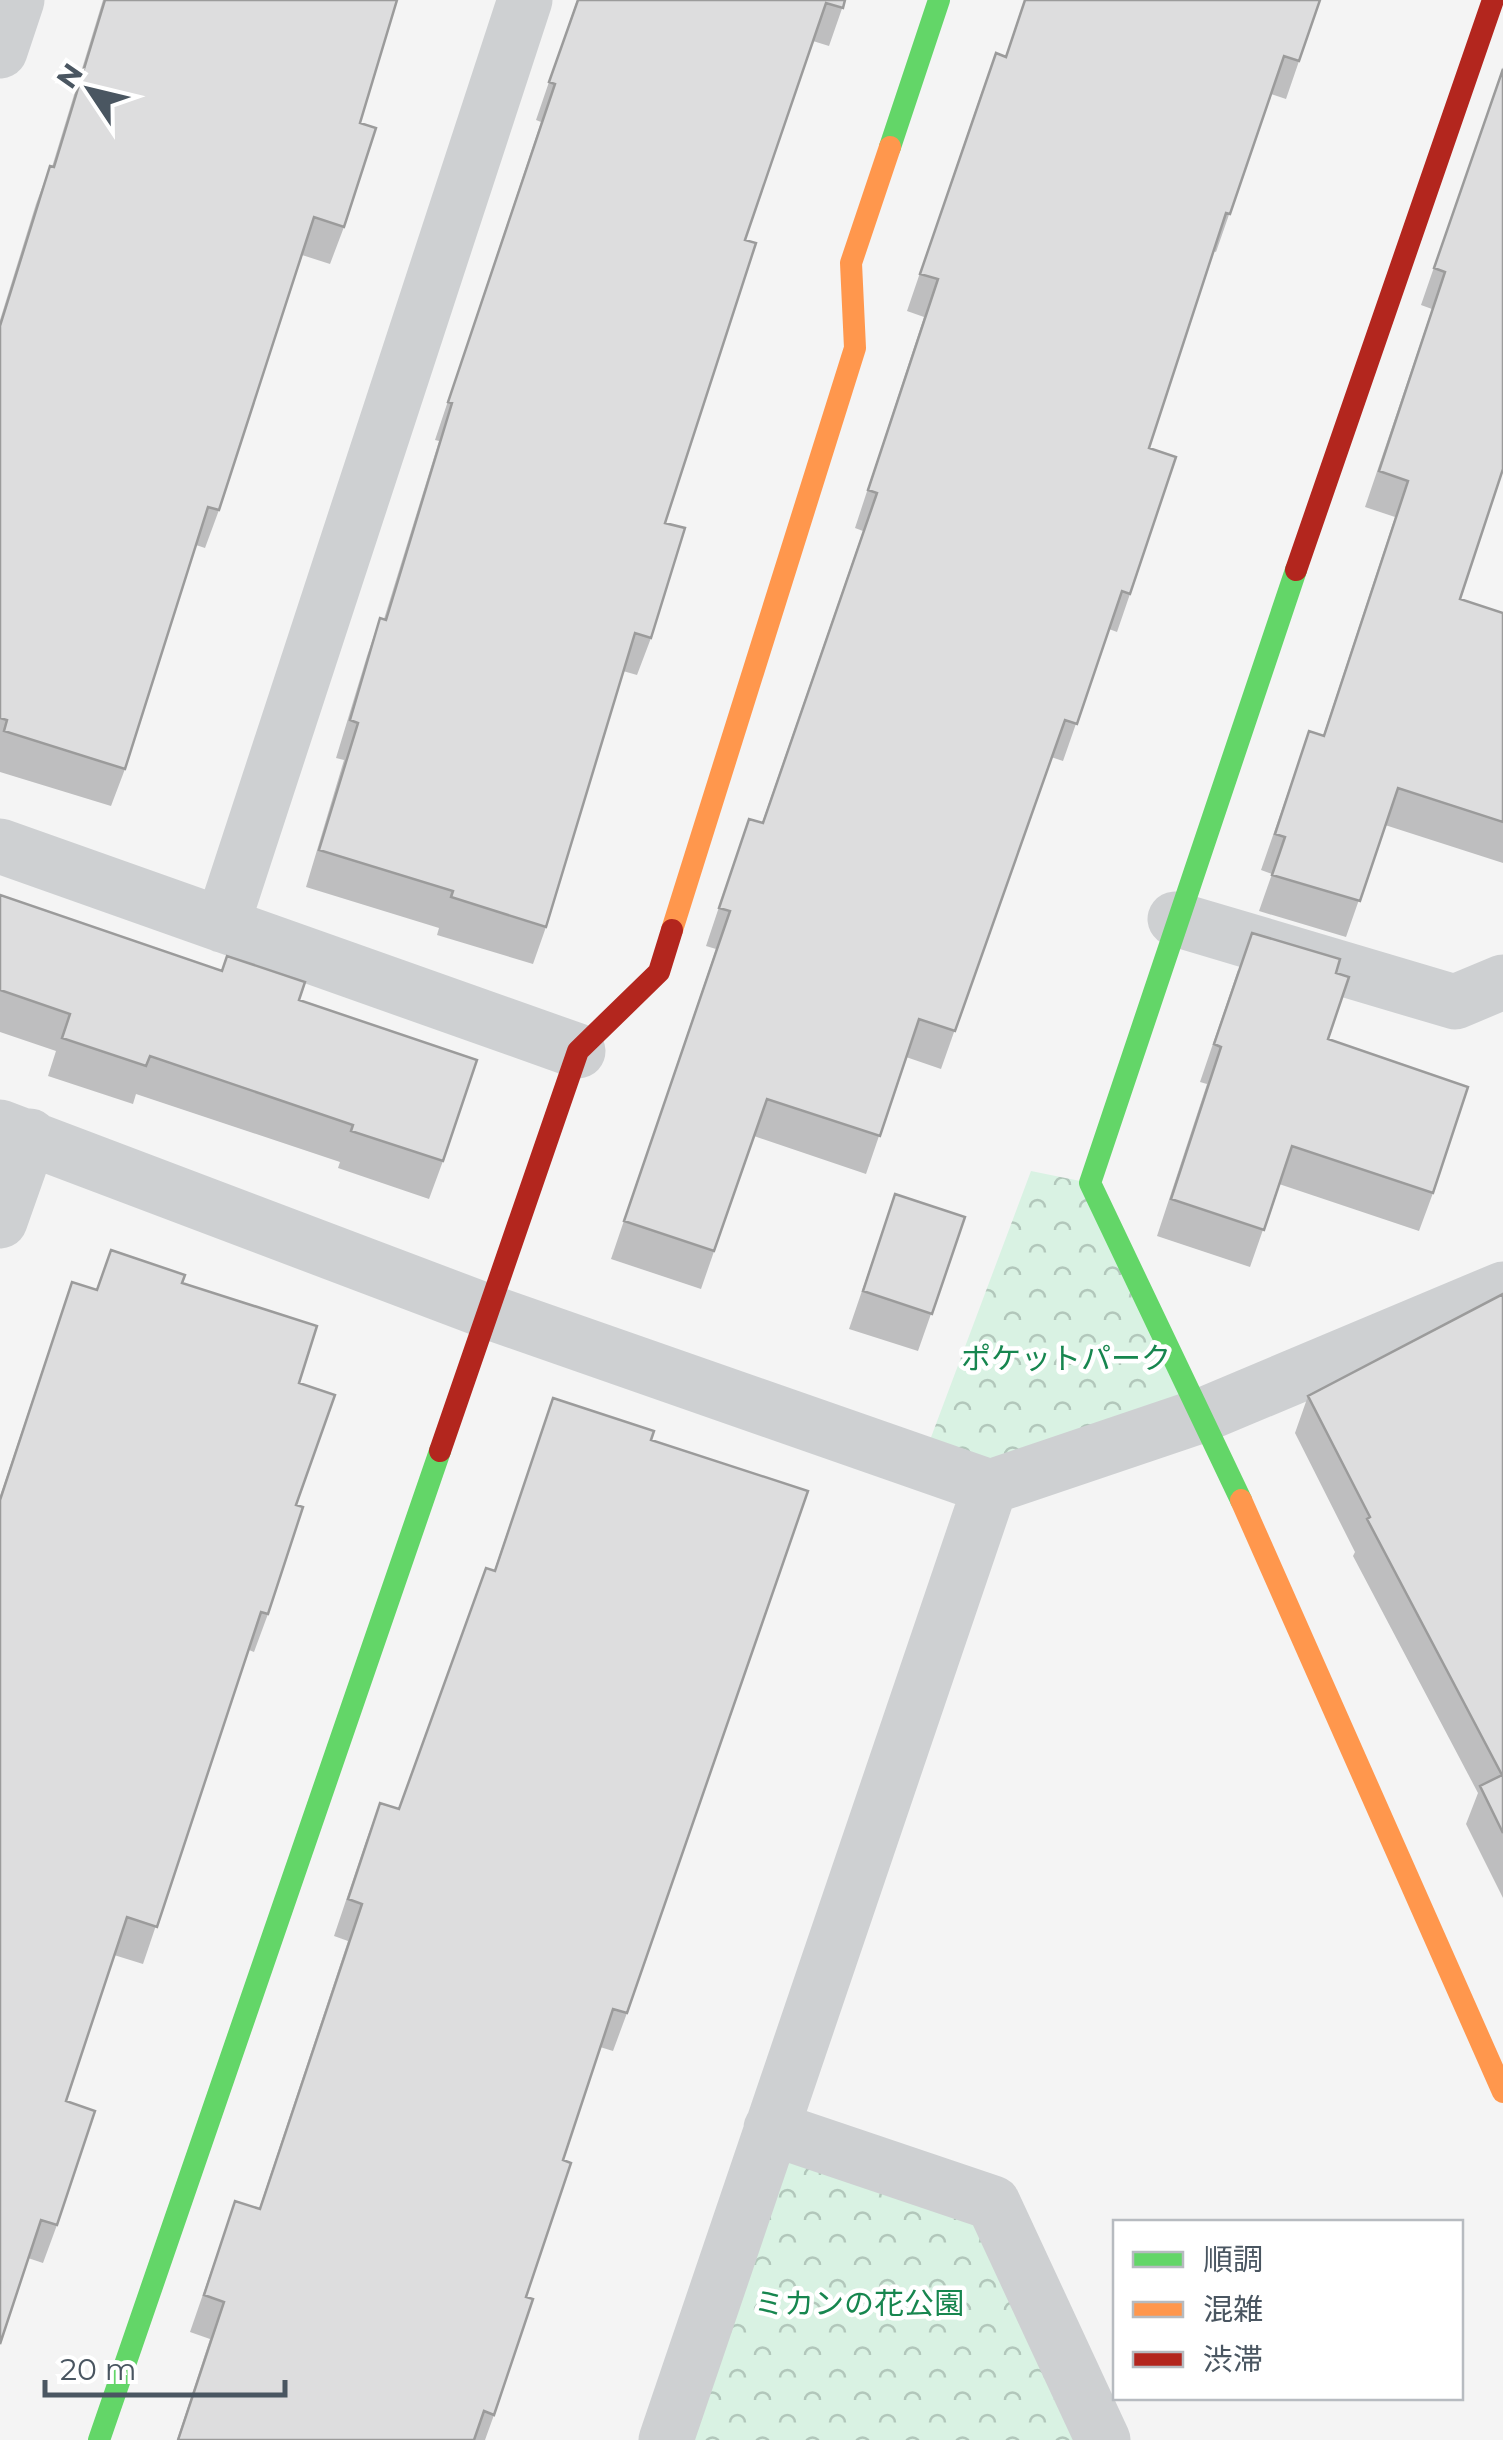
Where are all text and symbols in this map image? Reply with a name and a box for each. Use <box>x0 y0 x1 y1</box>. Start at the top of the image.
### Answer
north arrow <box>40 40 140 140</box>
text: N <box>49 57 90 95</box>
park label: ポケットパーク <box>961 1340 1171 1377</box>
legend <box>1113 2220 1463 2400</box>
text: 順調 <box>1203 2241 1263 2278</box>
park label: ミカンの花公園 <box>754 2285 964 2322</box>
text: 混雑 <box>1203 2291 1263 2328</box>
scale bar <box>45 2335 285 2397</box>
text: 渋滞 <box>1203 2341 1263 2378</box>
text: 20 m <box>60 2351 137 2388</box>

